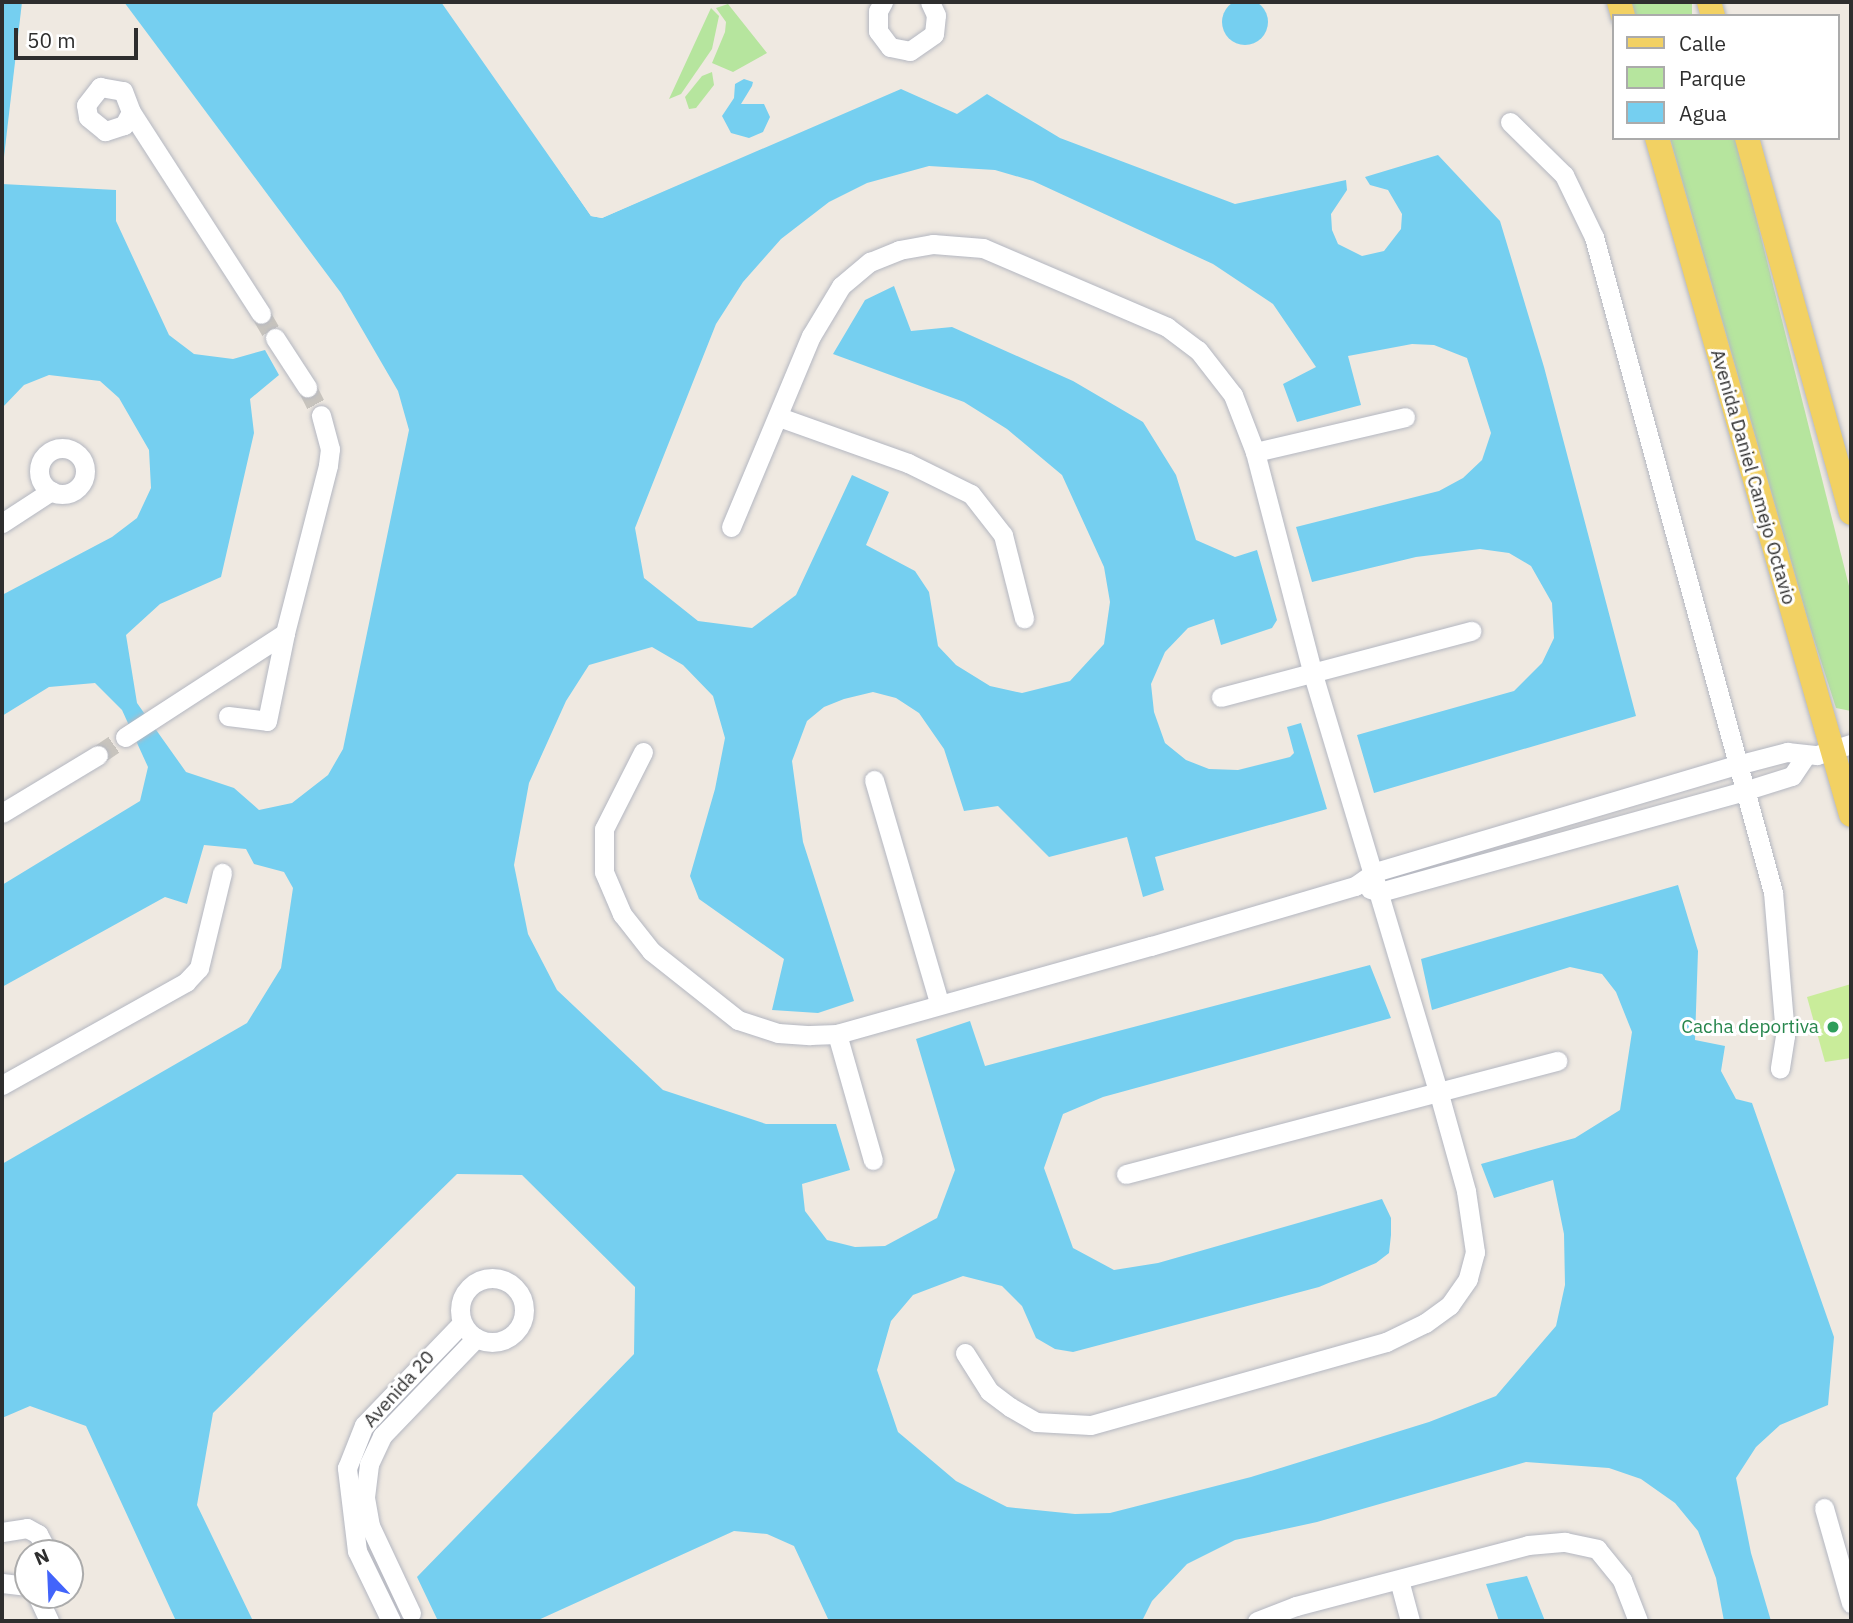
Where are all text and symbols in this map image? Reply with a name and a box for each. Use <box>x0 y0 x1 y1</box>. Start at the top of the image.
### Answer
scale bar <box>18 14 142 58</box>
legend <box>1612 14 1839 140</box>
text: 50 m <box>27 26 76 54</box>
text: Calle <box>1679 29 1726 57</box>
text: Parque <box>1679 64 1746 92</box>
text: Agua <box>1679 99 1727 127</box>
street label: Avenida Daniel Camejo Octavio <box>1706 347 1800 607</box>
place label: Cacha deportiva <box>1681 1016 1819 1038</box>
marker: Cacha deportiva <box>1825 1019 1841 1035</box>
street label: Avenida 20 <box>359 1346 439 1432</box>
north arrow <box>14 1539 84 1609</box>
text: N <box>31 1543 53 1570</box>

